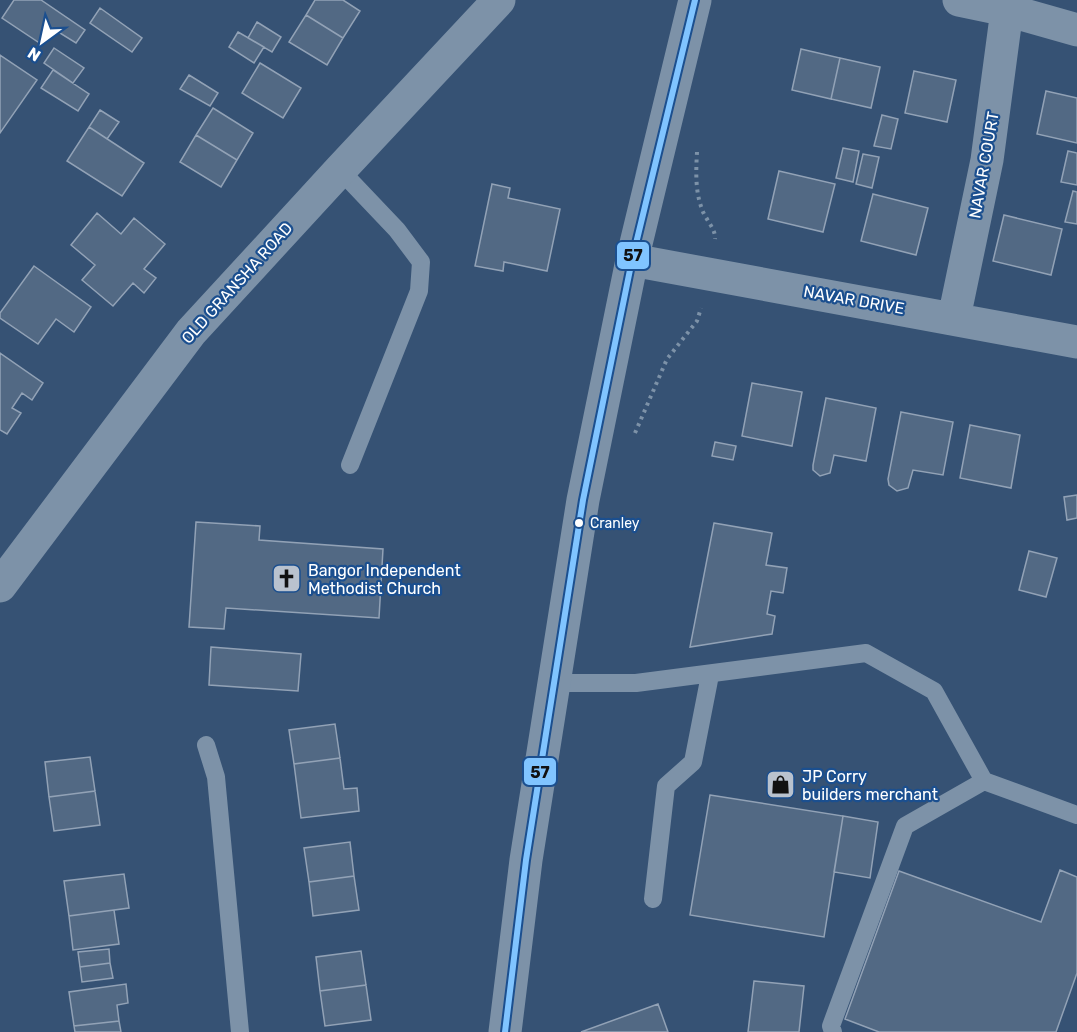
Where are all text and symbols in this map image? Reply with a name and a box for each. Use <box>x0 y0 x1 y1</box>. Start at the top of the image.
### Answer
north arrow <box>12 12 72 72</box>
text: N <box>24 43 44 65</box>
street label: NAVAR COURT <box>965 110 1003 220</box>
street label: OLD GRANSHA ROAD <box>178 219 296 347</box>
line badge: 57 <box>616 241 650 270</box>
text: 57 <box>623 246 643 265</box>
street label: NAVAR DRIVE <box>802 282 906 318</box>
place label: Cranley <box>590 515 640 532</box>
marker: Cranley <box>573 517 585 529</box>
place label: Bangor Independent Methodist Church <box>308 561 461 598</box>
church icon: Bangor Independent Methodist Church <box>271 563 303 595</box>
line badge: 57 <box>523 757 557 786</box>
text: 57 <box>530 763 550 782</box>
place label: JP Corry builders merchant <box>802 767 938 804</box>
shop icon: JP Corry builders merchant <box>765 769 797 801</box>

